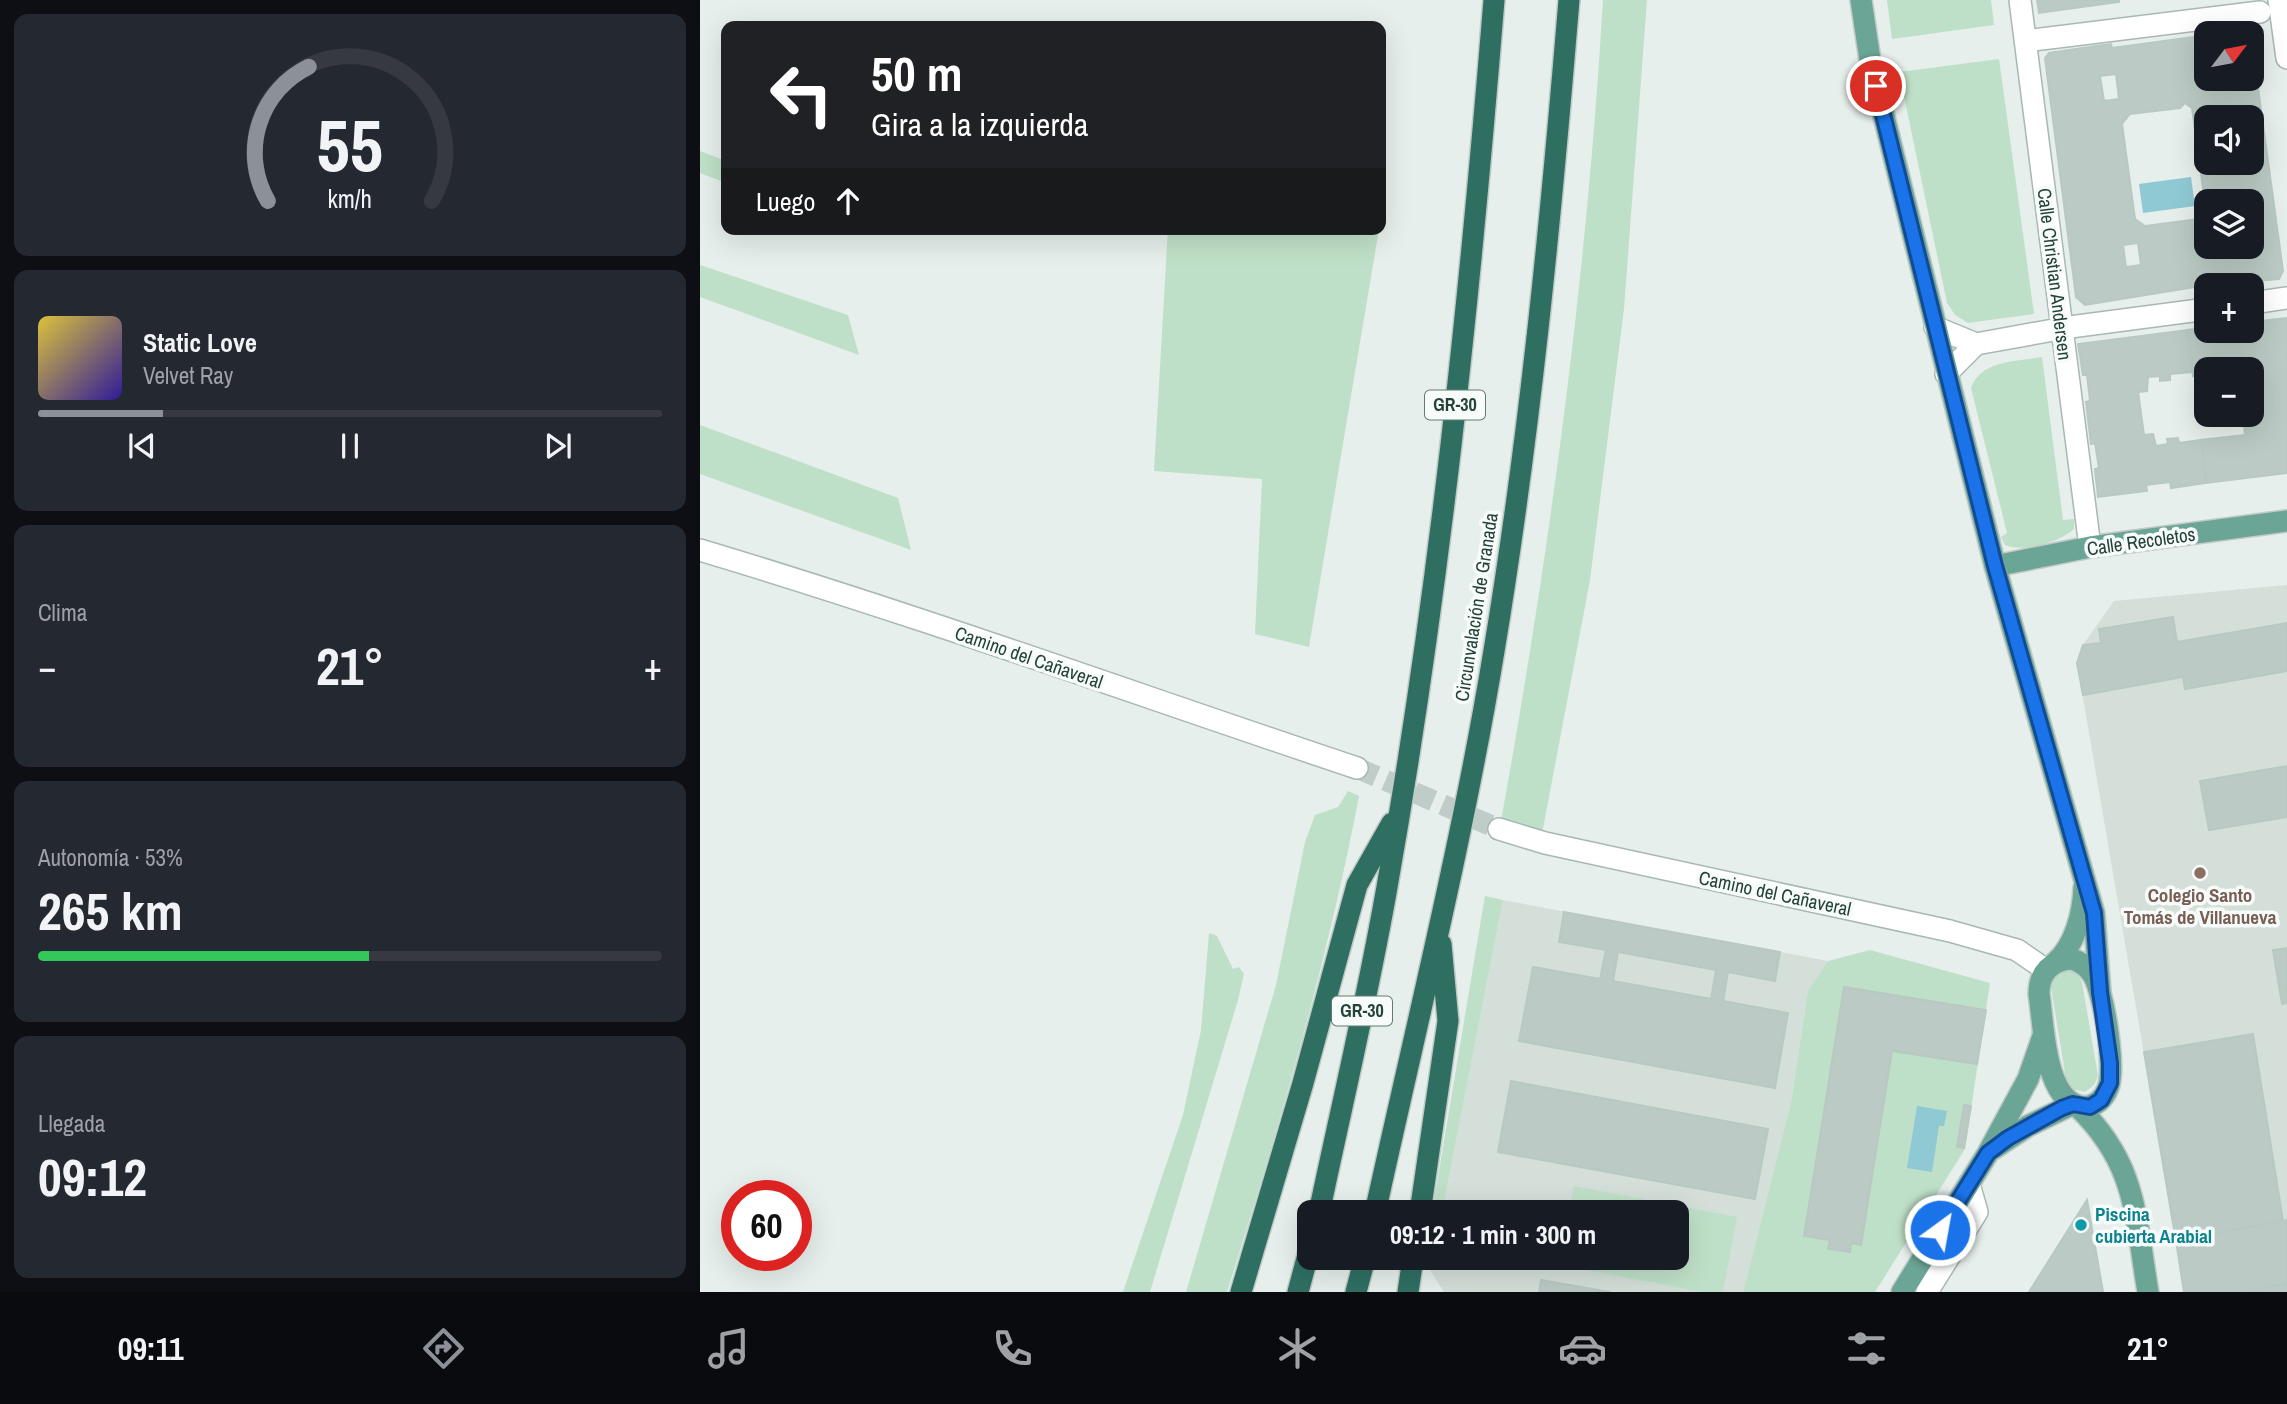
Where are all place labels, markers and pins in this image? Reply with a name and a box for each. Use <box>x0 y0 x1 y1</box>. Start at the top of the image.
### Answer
pin <box>1846 56 1906 116</box>
marker: Colegio Santo Tomás de Villanueva <box>2192 865 2208 881</box>
place label: Colegio Santo Tomás de Villanueva <box>2124 882 2277 930</box>
place label: Piscina cubierta Arabial <box>2095 1201 2212 1249</box>
marker: Piscina cubierta Arabial <box>2073 1217 2089 1233</box>

